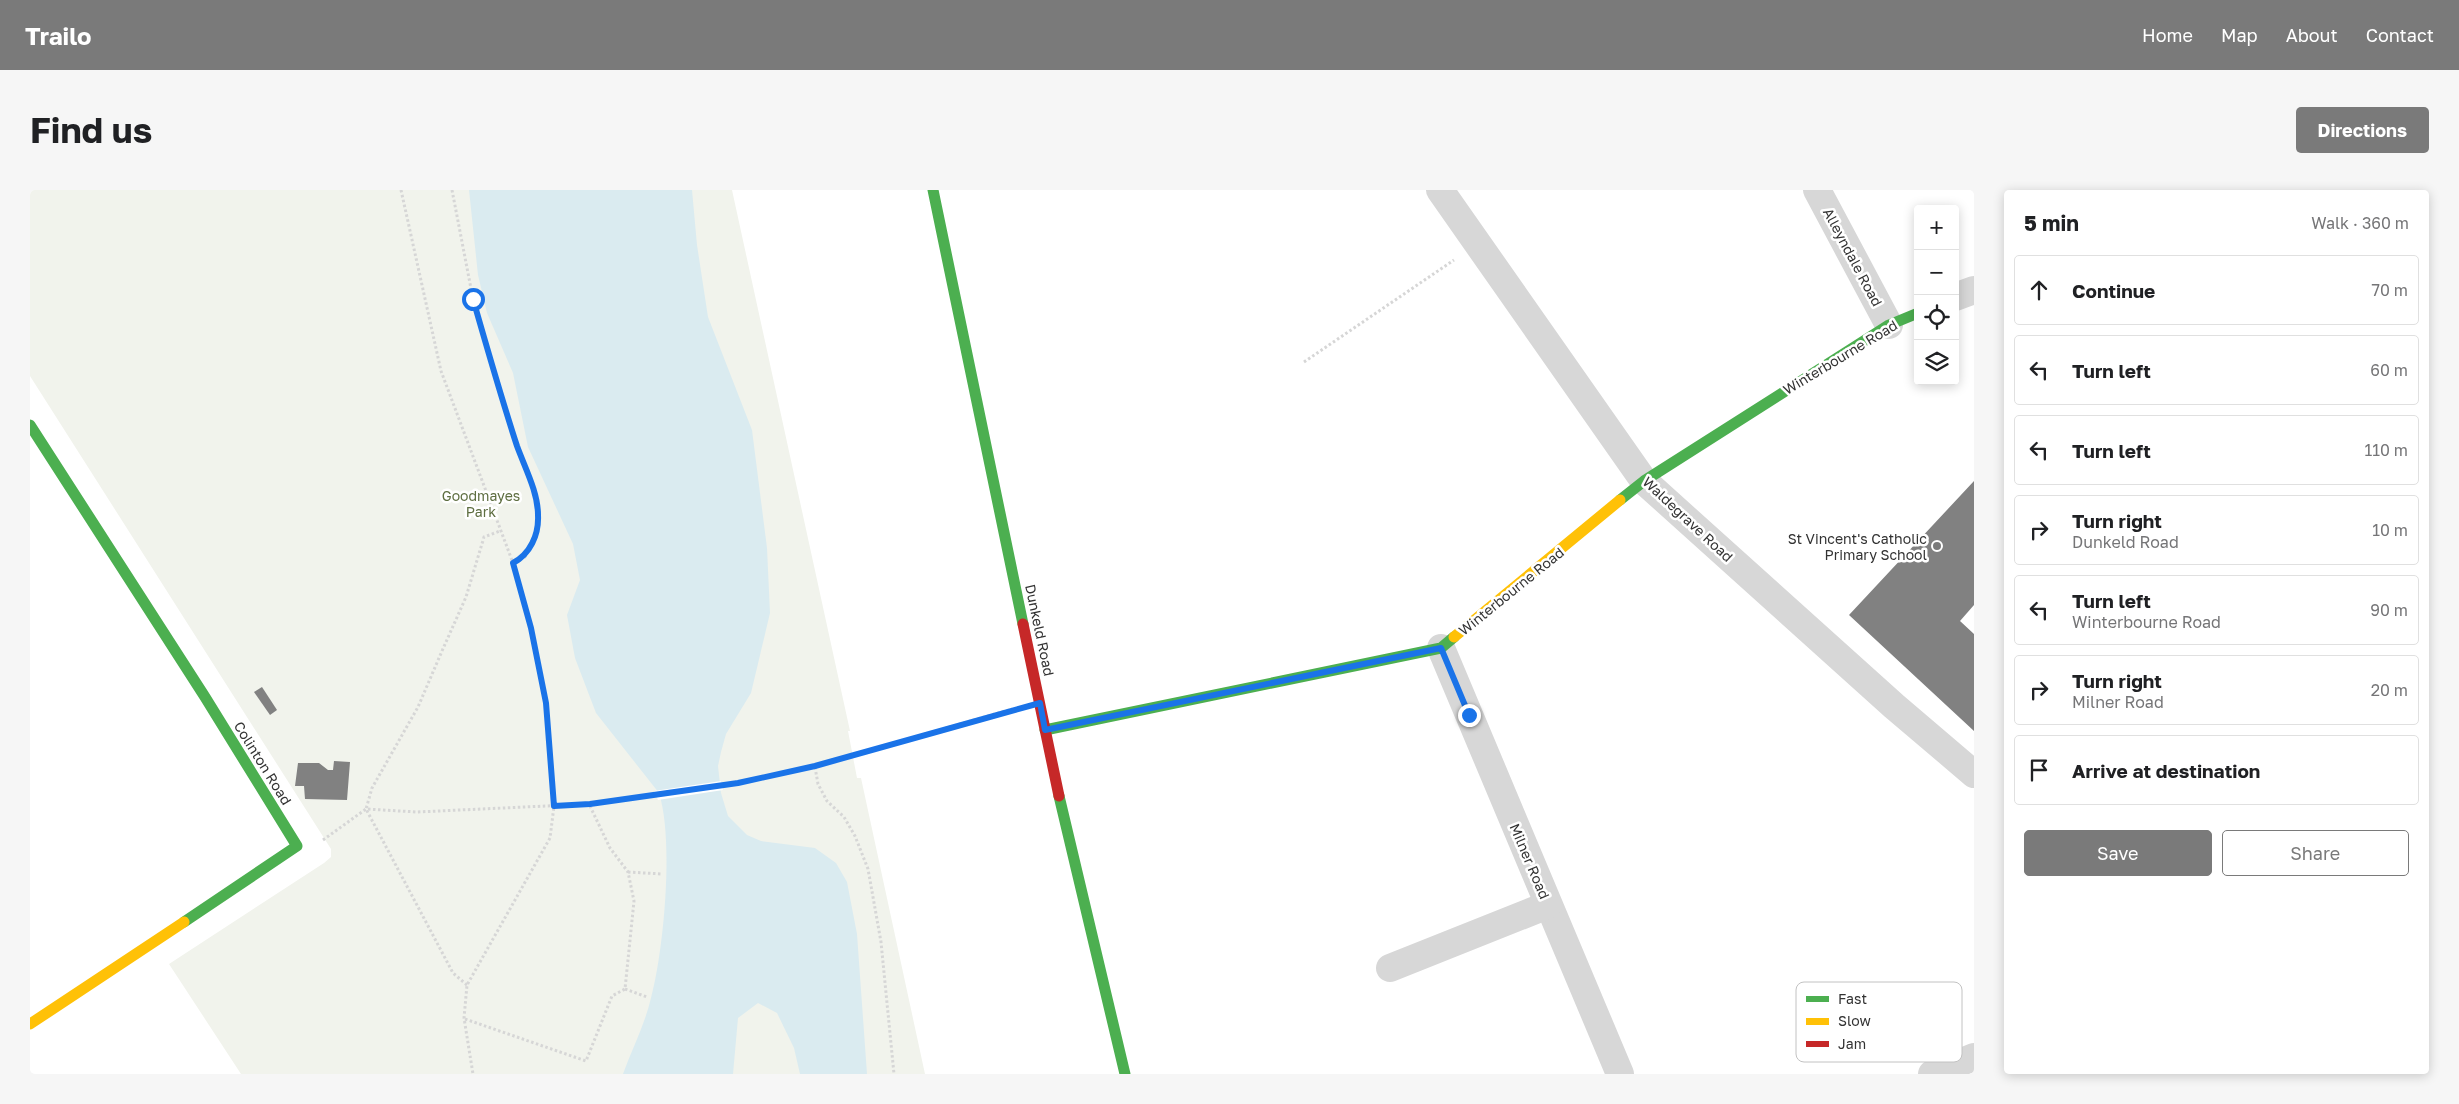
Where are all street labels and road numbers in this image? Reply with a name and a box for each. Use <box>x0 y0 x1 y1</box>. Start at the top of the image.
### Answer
street label: Alleyndale Road <box>1820 205 1886 309</box>
street label: Winterbourne Road <box>1780 316 1900 398</box>
street label: Waldegrave Road <box>1639 473 1737 565</box>
street label: Winterbourne Road <box>1455 543 1567 639</box>
street label: Dunkeld Road <box>1022 583 1058 677</box>
street label: Colinton Road <box>231 718 295 808</box>
street label: Milner Road <box>1506 821 1554 901</box>

